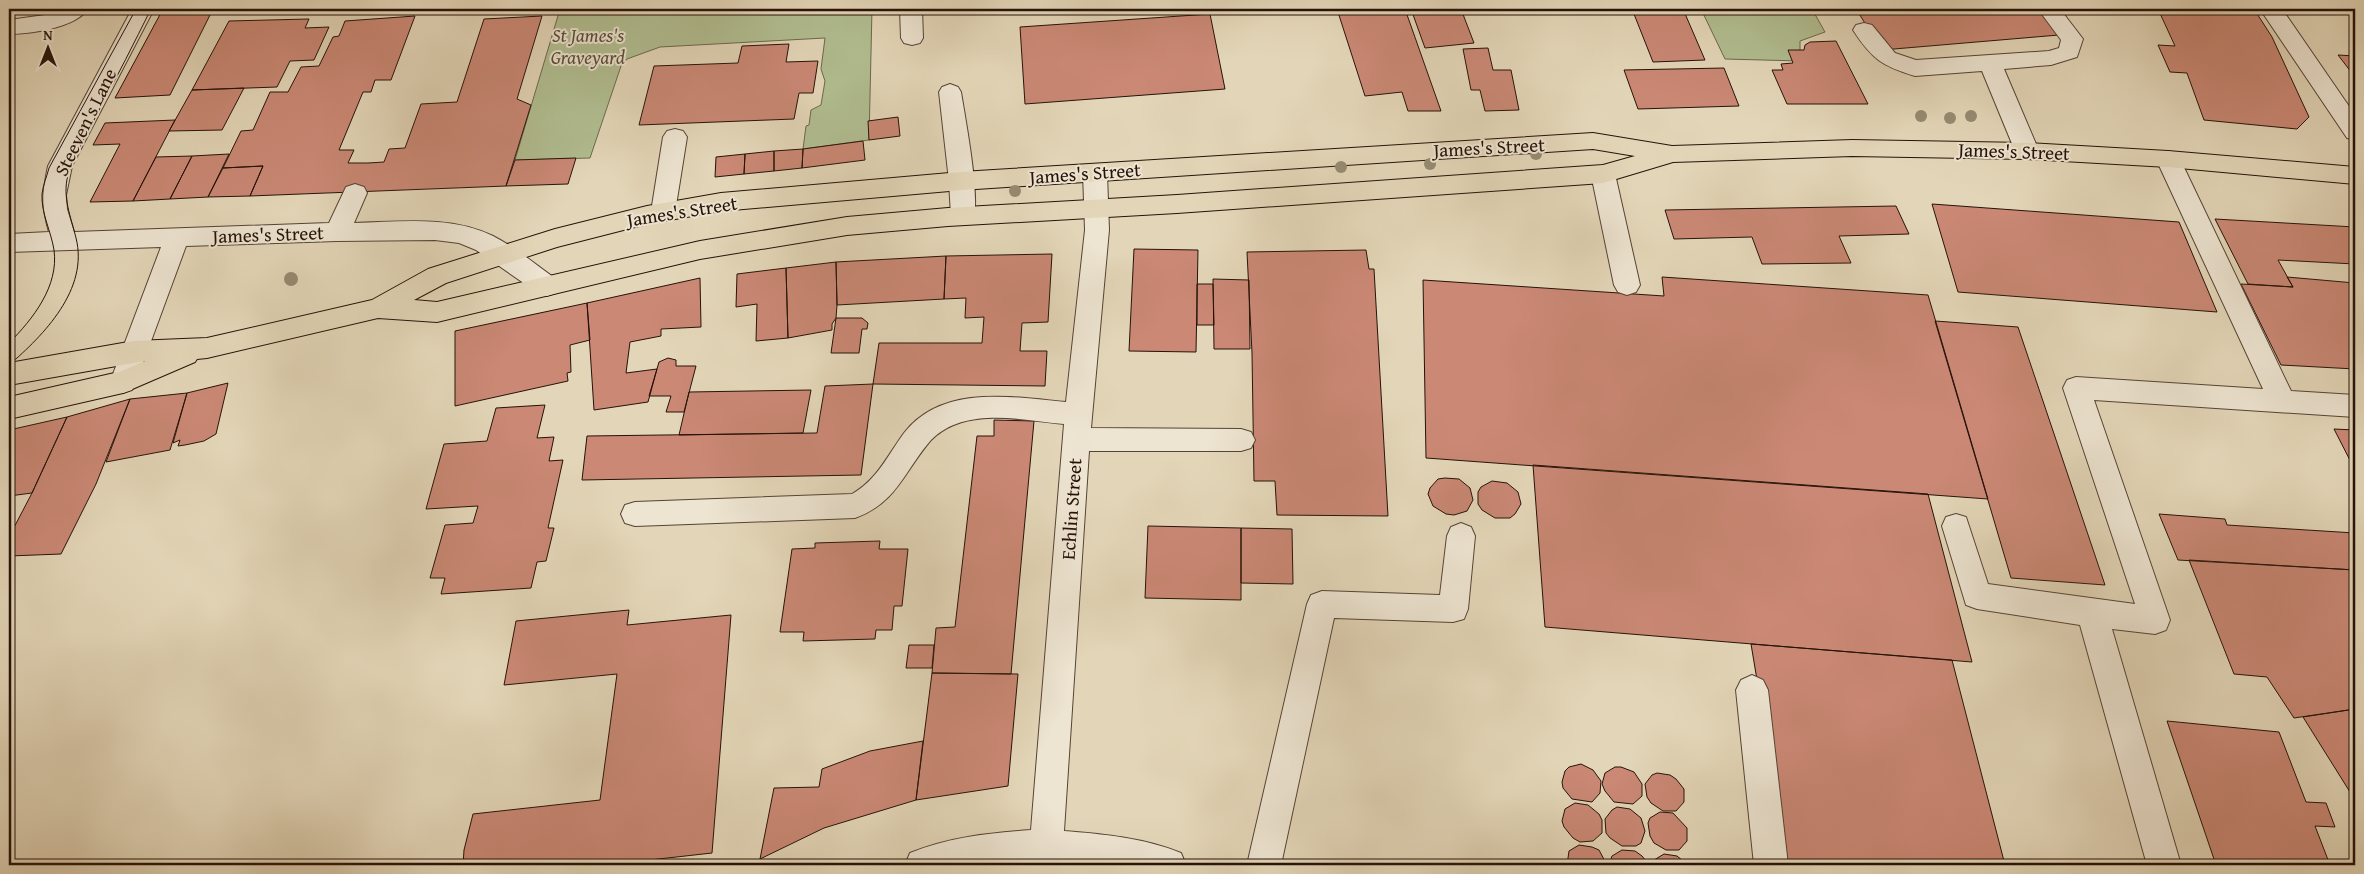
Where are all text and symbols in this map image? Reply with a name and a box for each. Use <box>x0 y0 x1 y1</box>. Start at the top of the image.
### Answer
park label: St James's Graveyard <box>551 21 625 71</box>
north arrow <box>22 22 72 72</box>
text: N <box>43 25 53 45</box>
street label: Steeven's Lane <box>47 63 123 181</box>
street label: James's Street <box>1431 130 1546 164</box>
street label: James's Street <box>1956 135 2071 167</box>
street label: James's Street <box>1026 155 1142 191</box>
street label: James's Street <box>623 188 740 234</box>
street label: James's Street <box>210 218 325 250</box>
street label: Echlin Street <box>1053 457 1089 561</box>

